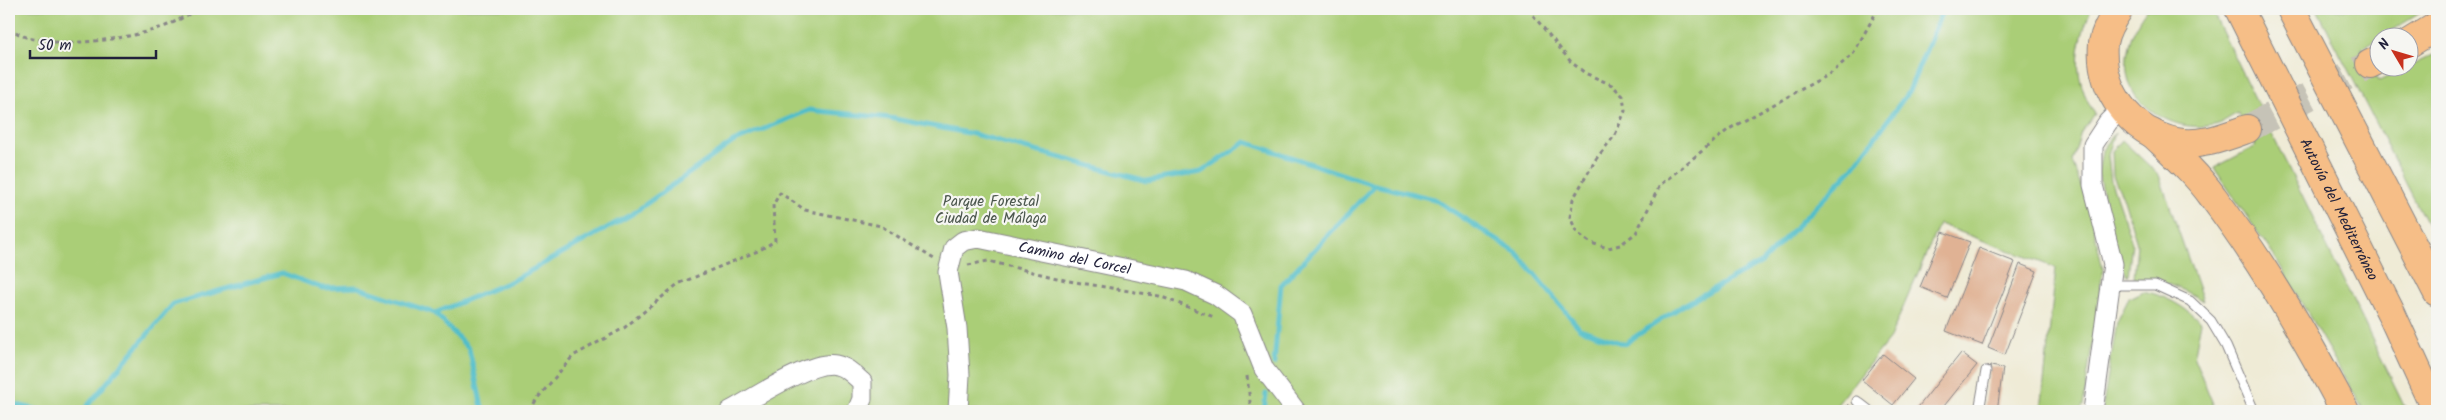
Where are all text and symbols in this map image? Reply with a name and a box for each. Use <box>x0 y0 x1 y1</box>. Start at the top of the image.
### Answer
scale bar <box>30 28 156 60</box>
north arrow <box>2368 28 2418 78</box>
text: 50 m <box>38 34 72 58</box>
text: N <box>2373 34 2396 55</box>
street label: Autovía del Mediterráneo <box>2292 134 2384 285</box>
park label: Parque Forestal Ciudad de Málaga <box>935 190 1047 231</box>
street label: Camino del Corcel <box>1016 236 1133 282</box>

